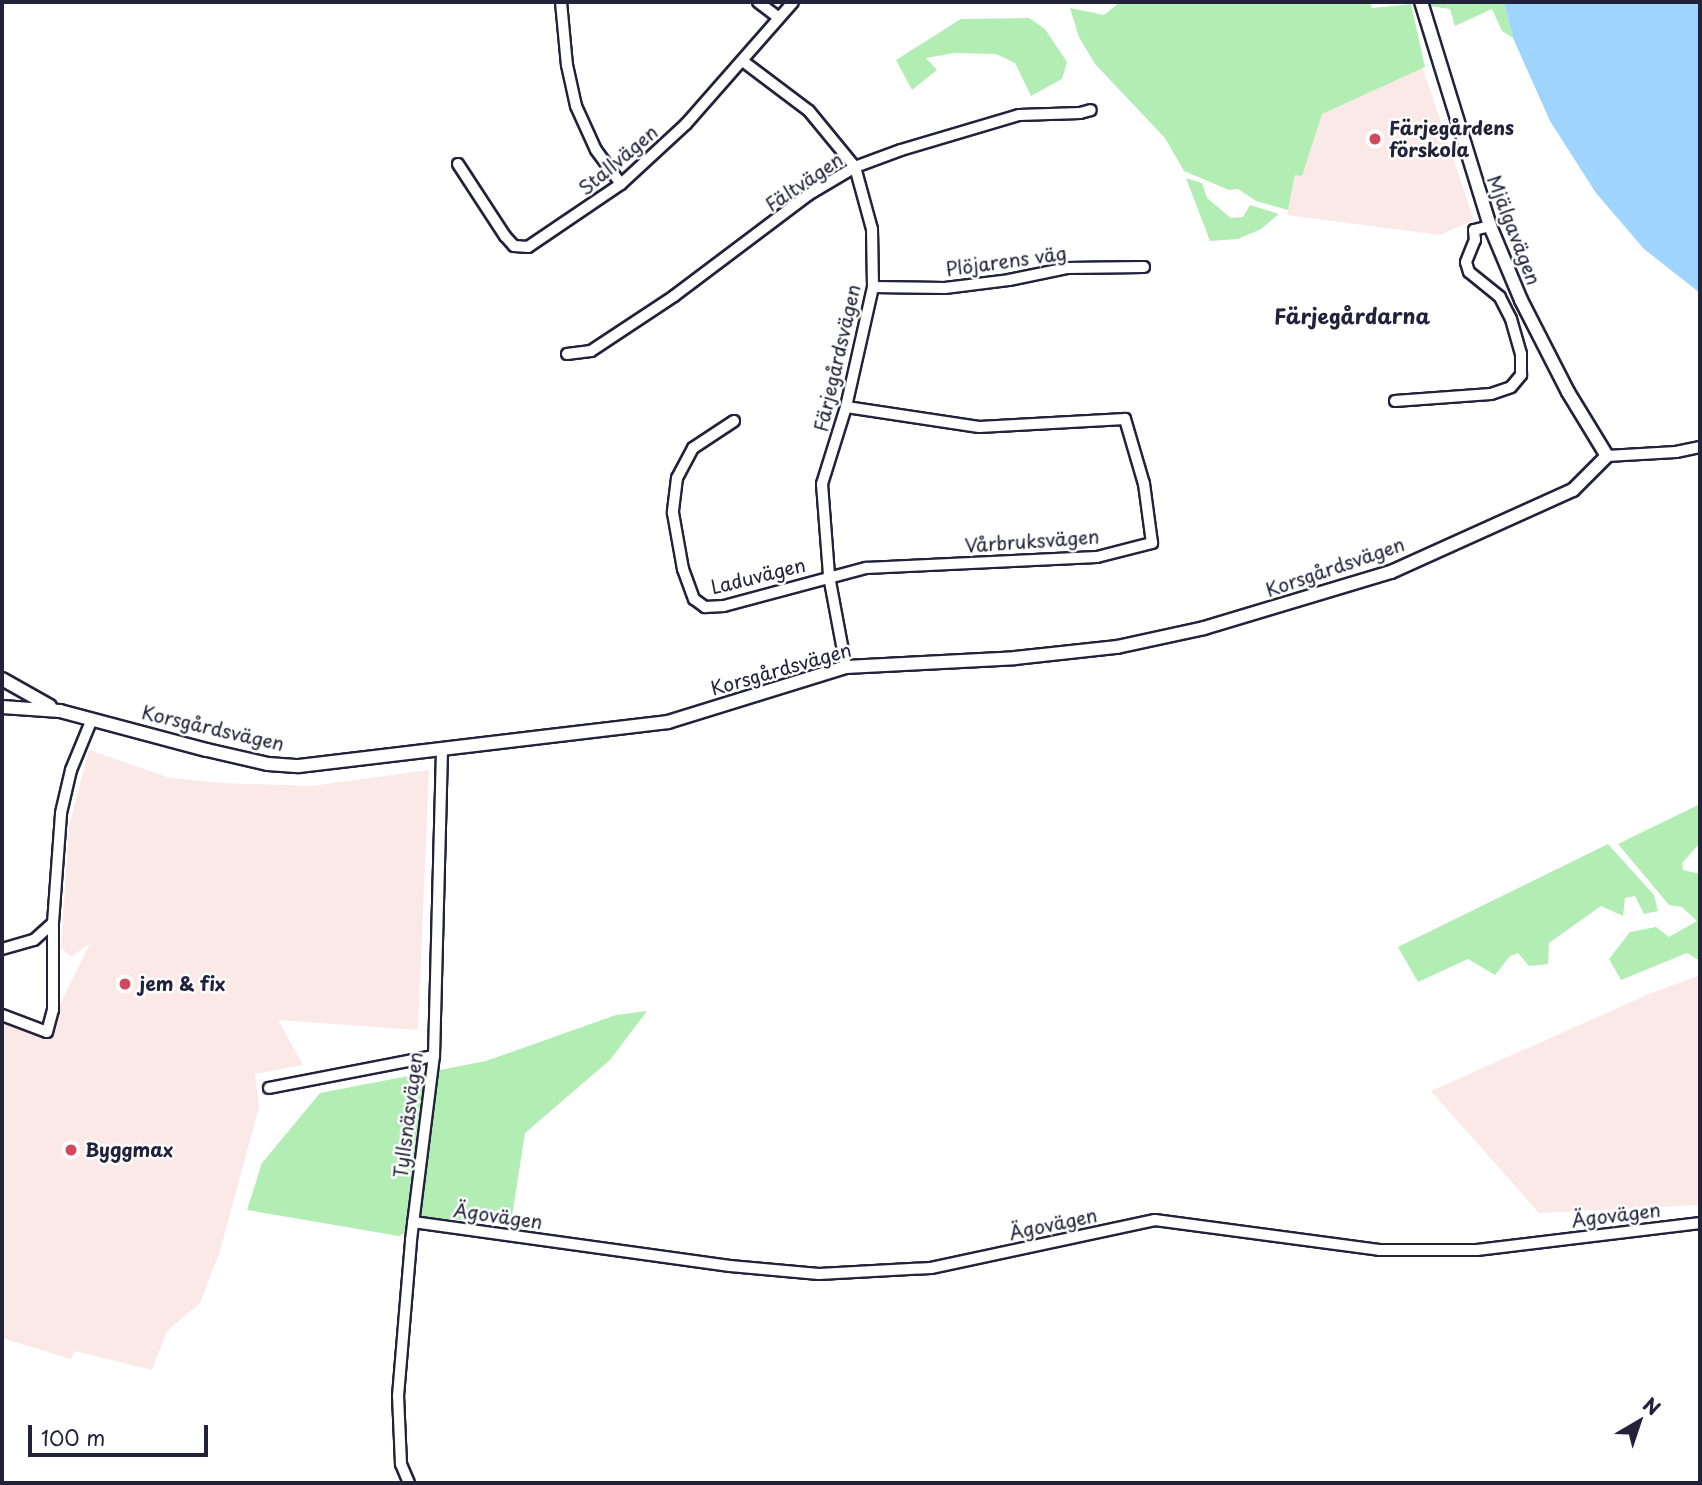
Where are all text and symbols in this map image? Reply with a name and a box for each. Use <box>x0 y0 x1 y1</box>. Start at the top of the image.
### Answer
place label: Färjegårdens förskola <box>1389 117 1514 161</box>
street label: Stallvägen <box>574 120 662 200</box>
marker: Färjegårdens förskola <box>1367 131 1383 147</box>
street label: Fältvägen <box>761 148 847 216</box>
street label: Mjälgavägen <box>1483 172 1545 288</box>
street label: Plöjarens väg <box>944 241 1068 281</box>
street label: Färjegårdsvägen <box>809 282 865 434</box>
district label: Färjegårdarna <box>1274 302 1430 328</box>
street label: Vårbruksvägen <box>964 525 1100 557</box>
street label: Korsgårdsvägen <box>1263 533 1407 601</box>
street label: Laduvägen <box>708 553 808 599</box>
street label: Korsgårdsvägen <box>708 638 854 700</box>
street label: Korsgårdsvägen <box>140 701 286 755</box>
place label: jem & fix <box>139 973 226 995</box>
marker: jem & fix <box>117 976 133 992</box>
street label: Tyllsnäsvägen <box>389 1051 427 1179</box>
place label: Byggmax <box>85 1139 173 1161</box>
marker: Byggmax <box>63 1142 79 1158</box>
street label: Ägovägen <box>452 1198 544 1234</box>
street label: Ägovägen <box>1570 1198 1662 1232</box>
street label: Ägovägen <box>1007 1204 1099 1244</box>
north arrow <box>1604 1387 1674 1457</box>
text: N <box>1638 1390 1667 1421</box>
scale bar <box>32 1412 212 1456</box>
text: 100 m <box>41 1421 105 1453</box>

